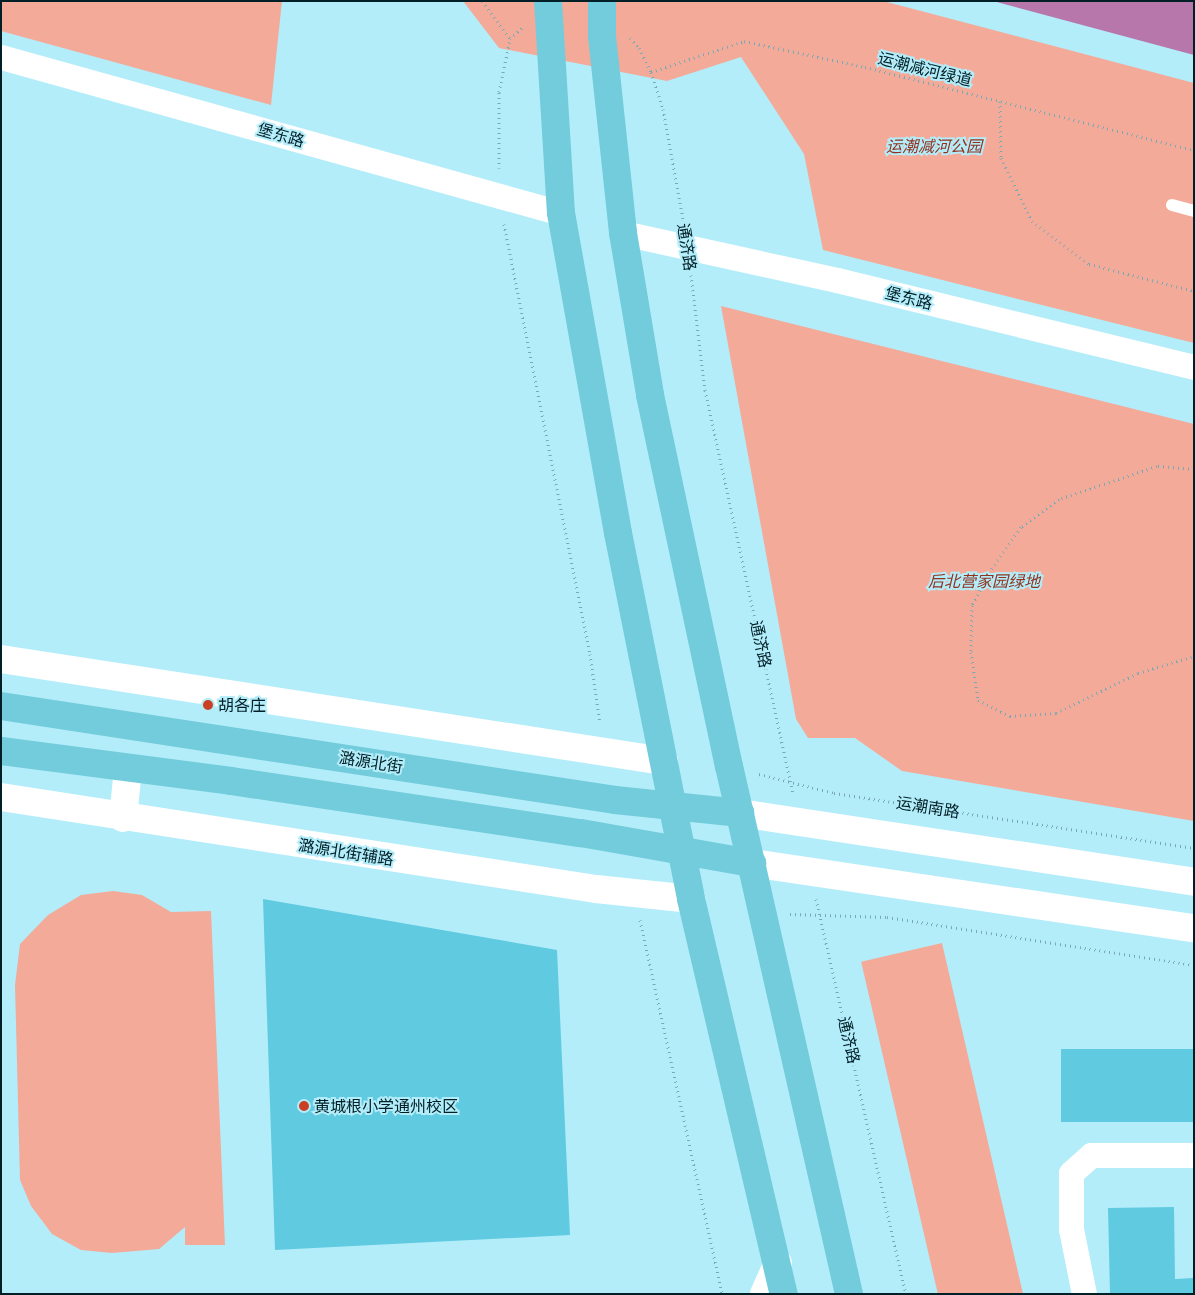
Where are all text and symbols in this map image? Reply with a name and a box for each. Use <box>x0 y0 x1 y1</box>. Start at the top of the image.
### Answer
street label: 运潮减河绿道 <box>876 48 974 90</box>
street label: 堡东路 <box>255 119 307 151</box>
park label: 运潮减河公园 <box>886 136 982 156</box>
street label: 通济路 <box>674 222 700 272</box>
street label: 堡东路 <box>883 283 935 313</box>
park label: 后北营家园绿地 <box>928 571 1040 591</box>
street label: 通济路 <box>747 619 775 669</box>
place label: 胡各庄 <box>218 695 266 715</box>
marker: 胡各庄 <box>202 699 214 711</box>
street label: 潞源北街 <box>338 748 404 776</box>
street label: 运潮南路 <box>895 793 961 821</box>
street label: 潞源北街辅路 <box>297 835 395 869</box>
street label: 通济路 <box>834 1014 864 1066</box>
place label: 黄城根小学通州校区 <box>314 1096 458 1116</box>
marker: 黄城根小学通州校区 <box>298 1100 310 1112</box>

